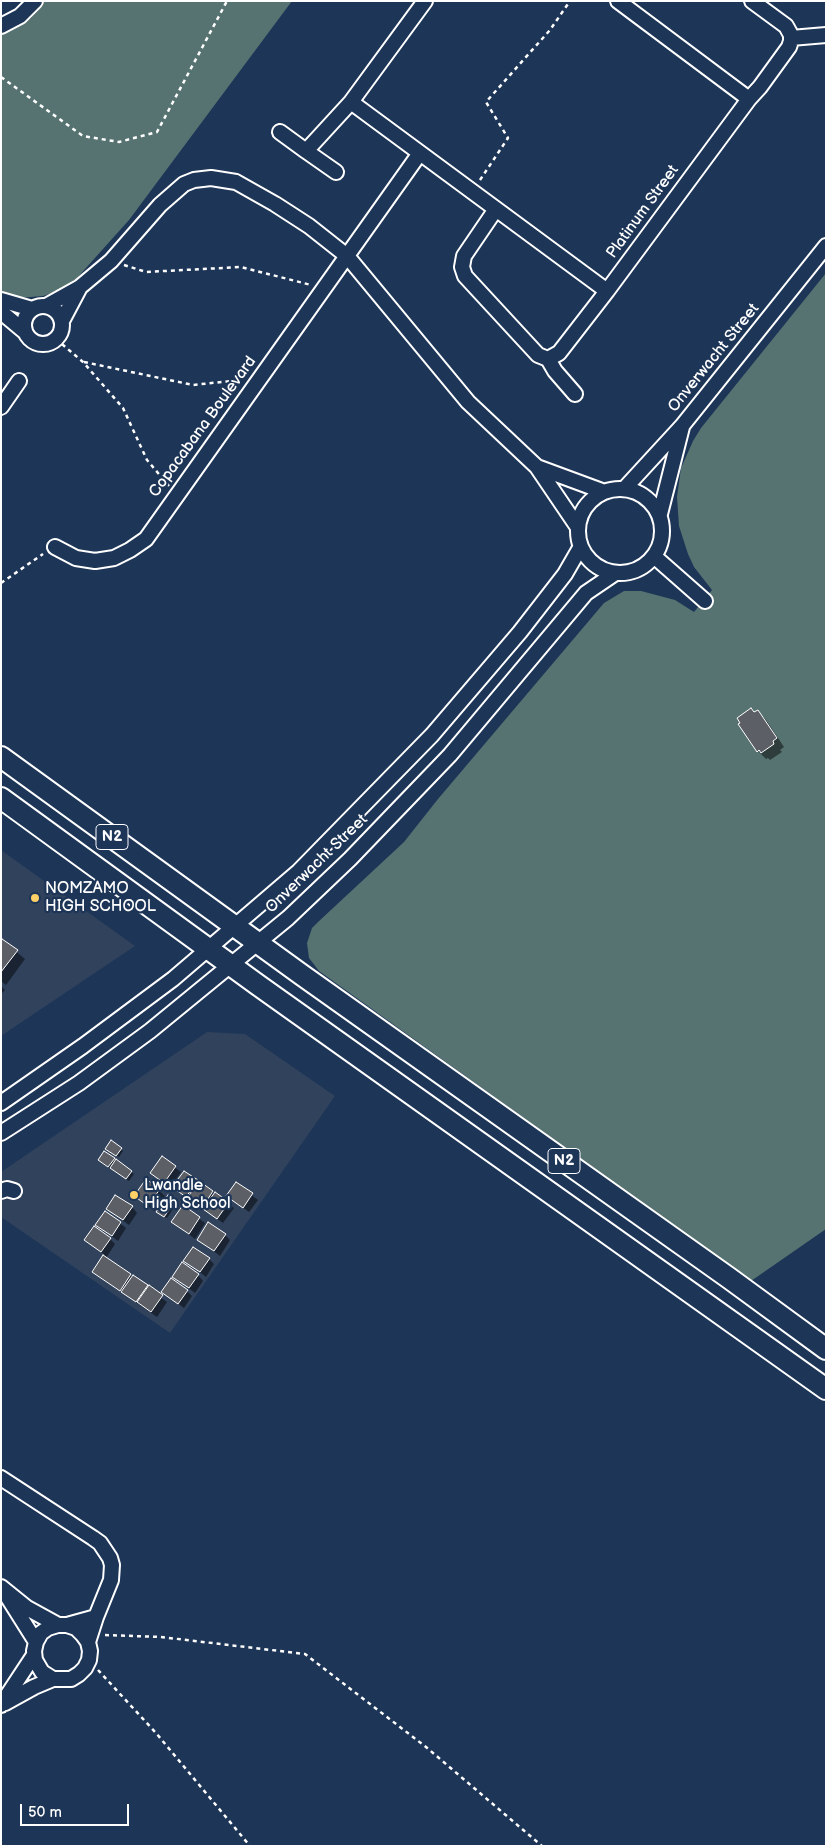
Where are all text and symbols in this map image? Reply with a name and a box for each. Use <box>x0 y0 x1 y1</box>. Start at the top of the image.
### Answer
street label: Platinum Street <box>603 162 683 262</box>
street label: Onverwacht Street <box>664 300 764 416</box>
street label: Copacabana Boulevard <box>145 353 261 501</box>
street label: Onverwacht Street <box>262 810 372 918</box>
road number: N2 <box>96 824 128 850</box>
place label: NOMZAMO HIGH SCHOOL <box>45 879 156 917</box>
marker: NOMZAMO HIGH SCHOOL <box>29 892 41 904</box>
road number: N2 <box>548 1148 580 1174</box>
place label: Lwandle High School <box>144 1176 231 1214</box>
marker: Lwandle High School <box>128 1189 140 1201</box>
scale bar <box>22 1794 131 1826</box>
text: 50 m <box>28 1803 62 1822</box>

